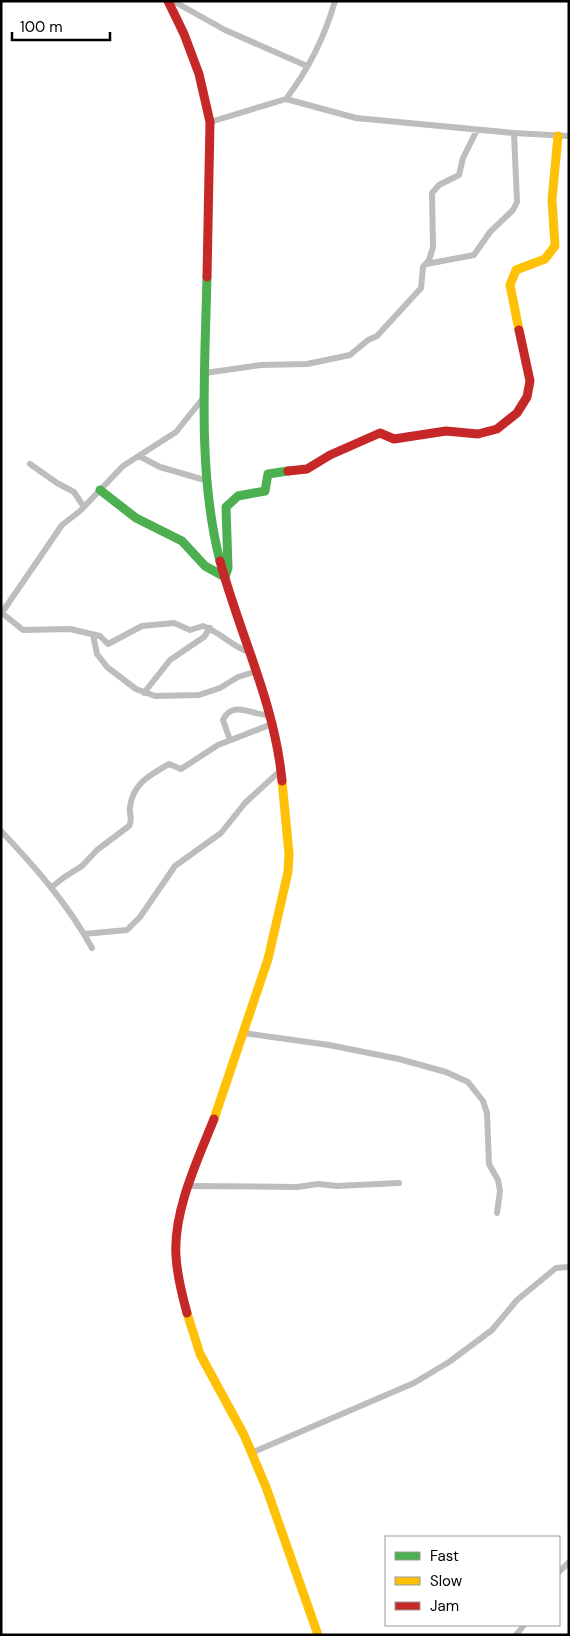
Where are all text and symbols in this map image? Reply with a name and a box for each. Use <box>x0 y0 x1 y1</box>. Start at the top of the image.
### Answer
scale bar <box>12 10 110 42</box>
text: 100 m <box>20 17 63 37</box>
legend <box>385 1536 560 1626</box>
text: Fast <box>430 1546 459 1566</box>
text: Slow <box>430 1571 463 1591</box>
text: Jam <box>430 1596 459 1616</box>

